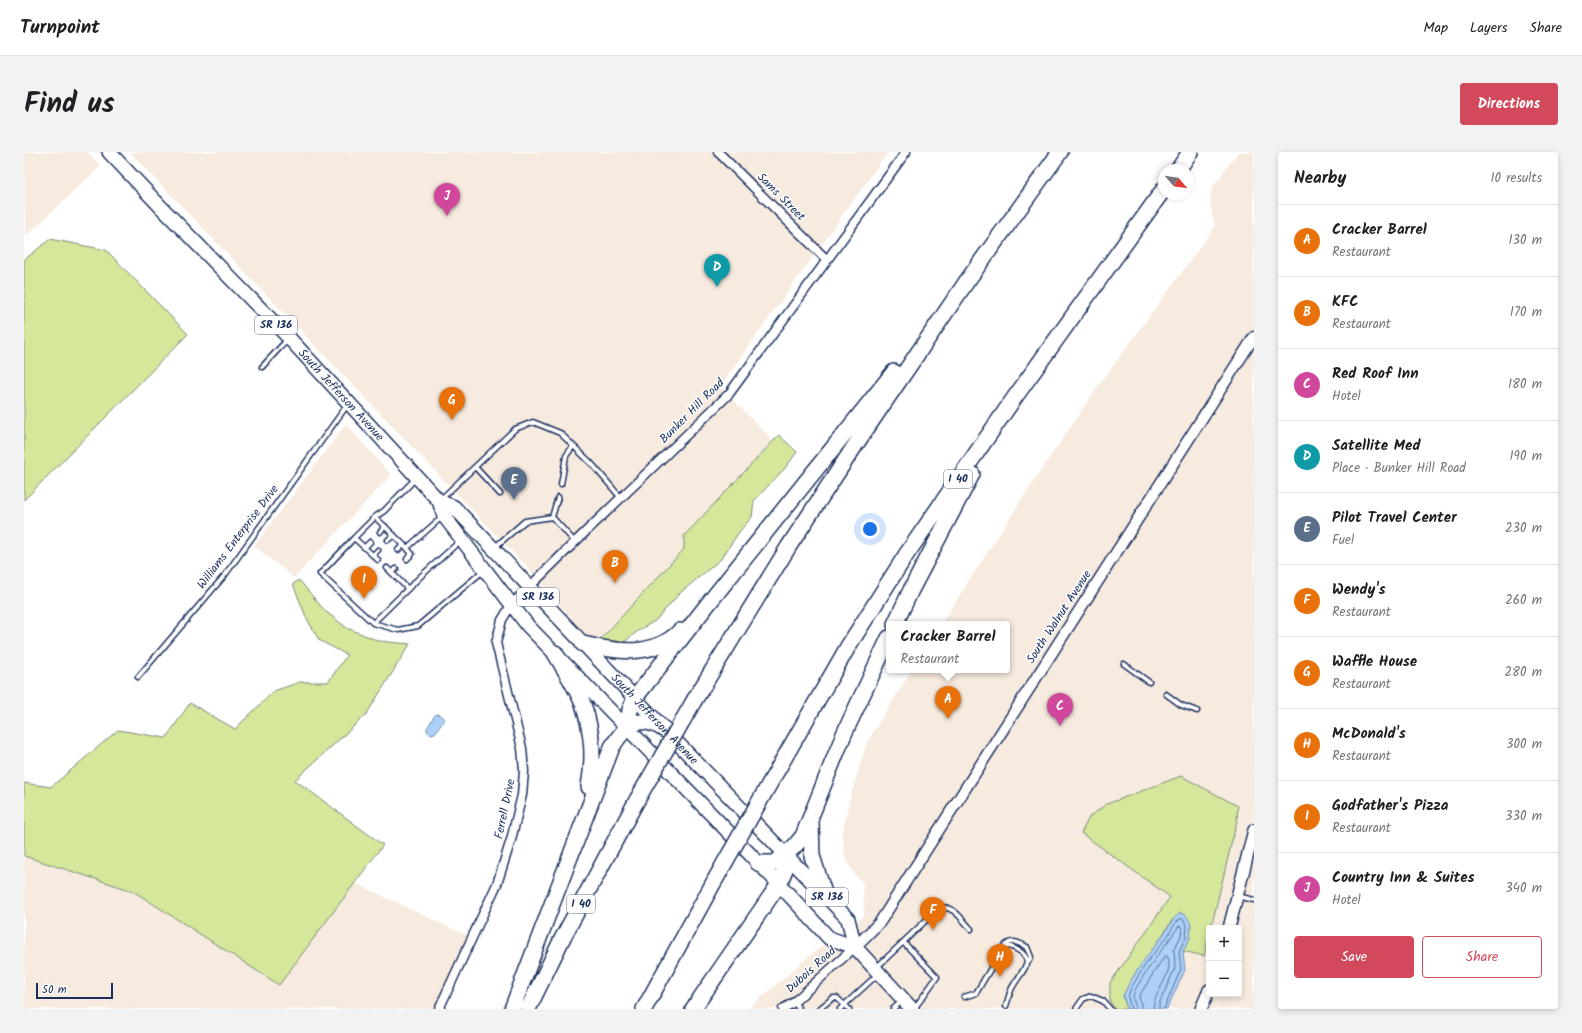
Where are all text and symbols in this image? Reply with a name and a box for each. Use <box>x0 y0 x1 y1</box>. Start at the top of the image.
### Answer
text: Turnpoint <box>20 13 100 43</box>
text: Map <box>1424 17 1448 39</box>
text: Layers <box>1470 17 1508 39</box>
text: Share <box>1530 17 1562 39</box>
text: Find us <box>24 82 115 127</box>
button: Directions <box>1460 83 1558 125</box>
north arrow <box>1158 164 1194 200</box>
text: Nearby <box>1294 165 1346 192</box>
street label: Sams Street <box>752 168 810 226</box>
text: 10 results <box>1491 168 1542 189</box>
pin: J <box>434 183 460 216</box>
text: Cracker Barrel <box>1332 218 1427 242</box>
text: A <box>1303 230 1311 251</box>
text: 130 m <box>1508 230 1542 251</box>
text: Restaurant <box>1332 242 1391 263</box>
pin: D <box>704 254 730 287</box>
text: KFC <box>1332 290 1358 314</box>
text: B <box>1303 302 1311 323</box>
text: 170 m <box>1510 302 1542 323</box>
text: Restaurant <box>1332 314 1391 335</box>
road number: SR 136 <box>255 316 297 334</box>
street label: South Jefferson Avenue <box>294 344 389 446</box>
text: Red Roof Inn <box>1332 362 1418 386</box>
street label: Bunker Hill Road <box>655 373 730 448</box>
text: C <box>1303 374 1311 395</box>
text: 180 m <box>1508 374 1542 395</box>
text: Hotel <box>1332 386 1361 407</box>
pin: G <box>439 387 465 420</box>
text: Satellite Med <box>1332 434 1421 458</box>
text: D <box>1303 446 1311 467</box>
text: 190 m <box>1510 446 1542 467</box>
text: Place · Bunker Hill Road <box>1332 458 1466 479</box>
pin: E <box>501 467 527 500</box>
road number: I 40 <box>944 470 972 488</box>
street label: Williams Enterprise Drive <box>192 480 284 593</box>
text: Pilot Travel Center <box>1332 506 1457 530</box>
text: E <box>1303 518 1311 539</box>
text: 230 m <box>1505 518 1542 539</box>
your location <box>860 519 880 539</box>
text: Fuel <box>1332 530 1354 551</box>
pin: B <box>602 550 628 583</box>
pin: I <box>351 566 377 599</box>
street label: South Walnut Avenue <box>1022 566 1097 668</box>
text: Wendy's <box>1332 578 1386 602</box>
road number: SR 136 <box>517 588 559 606</box>
text: F <box>1303 590 1311 611</box>
text: 260 m <box>1505 590 1542 611</box>
text: Restaurant <box>1332 602 1391 623</box>
popup <box>886 621 1010 673</box>
text: Cracker Barrel <box>901 625 995 649</box>
text: Restaurant <box>901 649 959 670</box>
text: Waffle House <box>1332 650 1417 674</box>
text: G <box>1303 662 1311 683</box>
text: 280 m <box>1505 662 1542 683</box>
street label: South Jefferson Avenue <box>606 669 703 769</box>
text: Restaurant <box>1332 674 1391 695</box>
pin: A <box>935 686 961 719</box>
pin: C <box>1047 693 1073 726</box>
text: McDonald's <box>1332 722 1406 746</box>
text: H <box>1303 734 1311 755</box>
text: 300 m <box>1506 734 1542 755</box>
text: Restaurant <box>1332 746 1391 767</box>
street label: Ferrell Drive <box>489 777 521 841</box>
text: Godfather's Pizza <box>1332 794 1448 818</box>
text: I <box>1305 806 1309 827</box>
text: 330 m <box>1505 806 1542 827</box>
text: Restaurant <box>1332 818 1391 839</box>
text: Country Inn & Suites <box>1332 866 1475 890</box>
text: J <box>1304 878 1310 899</box>
text: 340 m <box>1505 878 1542 899</box>
road number: SR 136 <box>806 888 848 906</box>
text: Hotel <box>1332 890 1361 911</box>
road number: I 40 <box>567 895 595 913</box>
pin: F <box>920 897 946 930</box>
map controls <box>1206 925 1242 997</box>
button: + <box>1206 925 1242 961</box>
button: Save <box>1294 936 1414 978</box>
button: Share <box>1422 936 1542 978</box>
street label: Dubois Road <box>782 941 841 998</box>
pin: H <box>987 944 1013 977</box>
button: − <box>1206 961 1242 997</box>
scale bar <box>36 981 113 1000</box>
text: 50 m <box>42 981 67 999</box>

